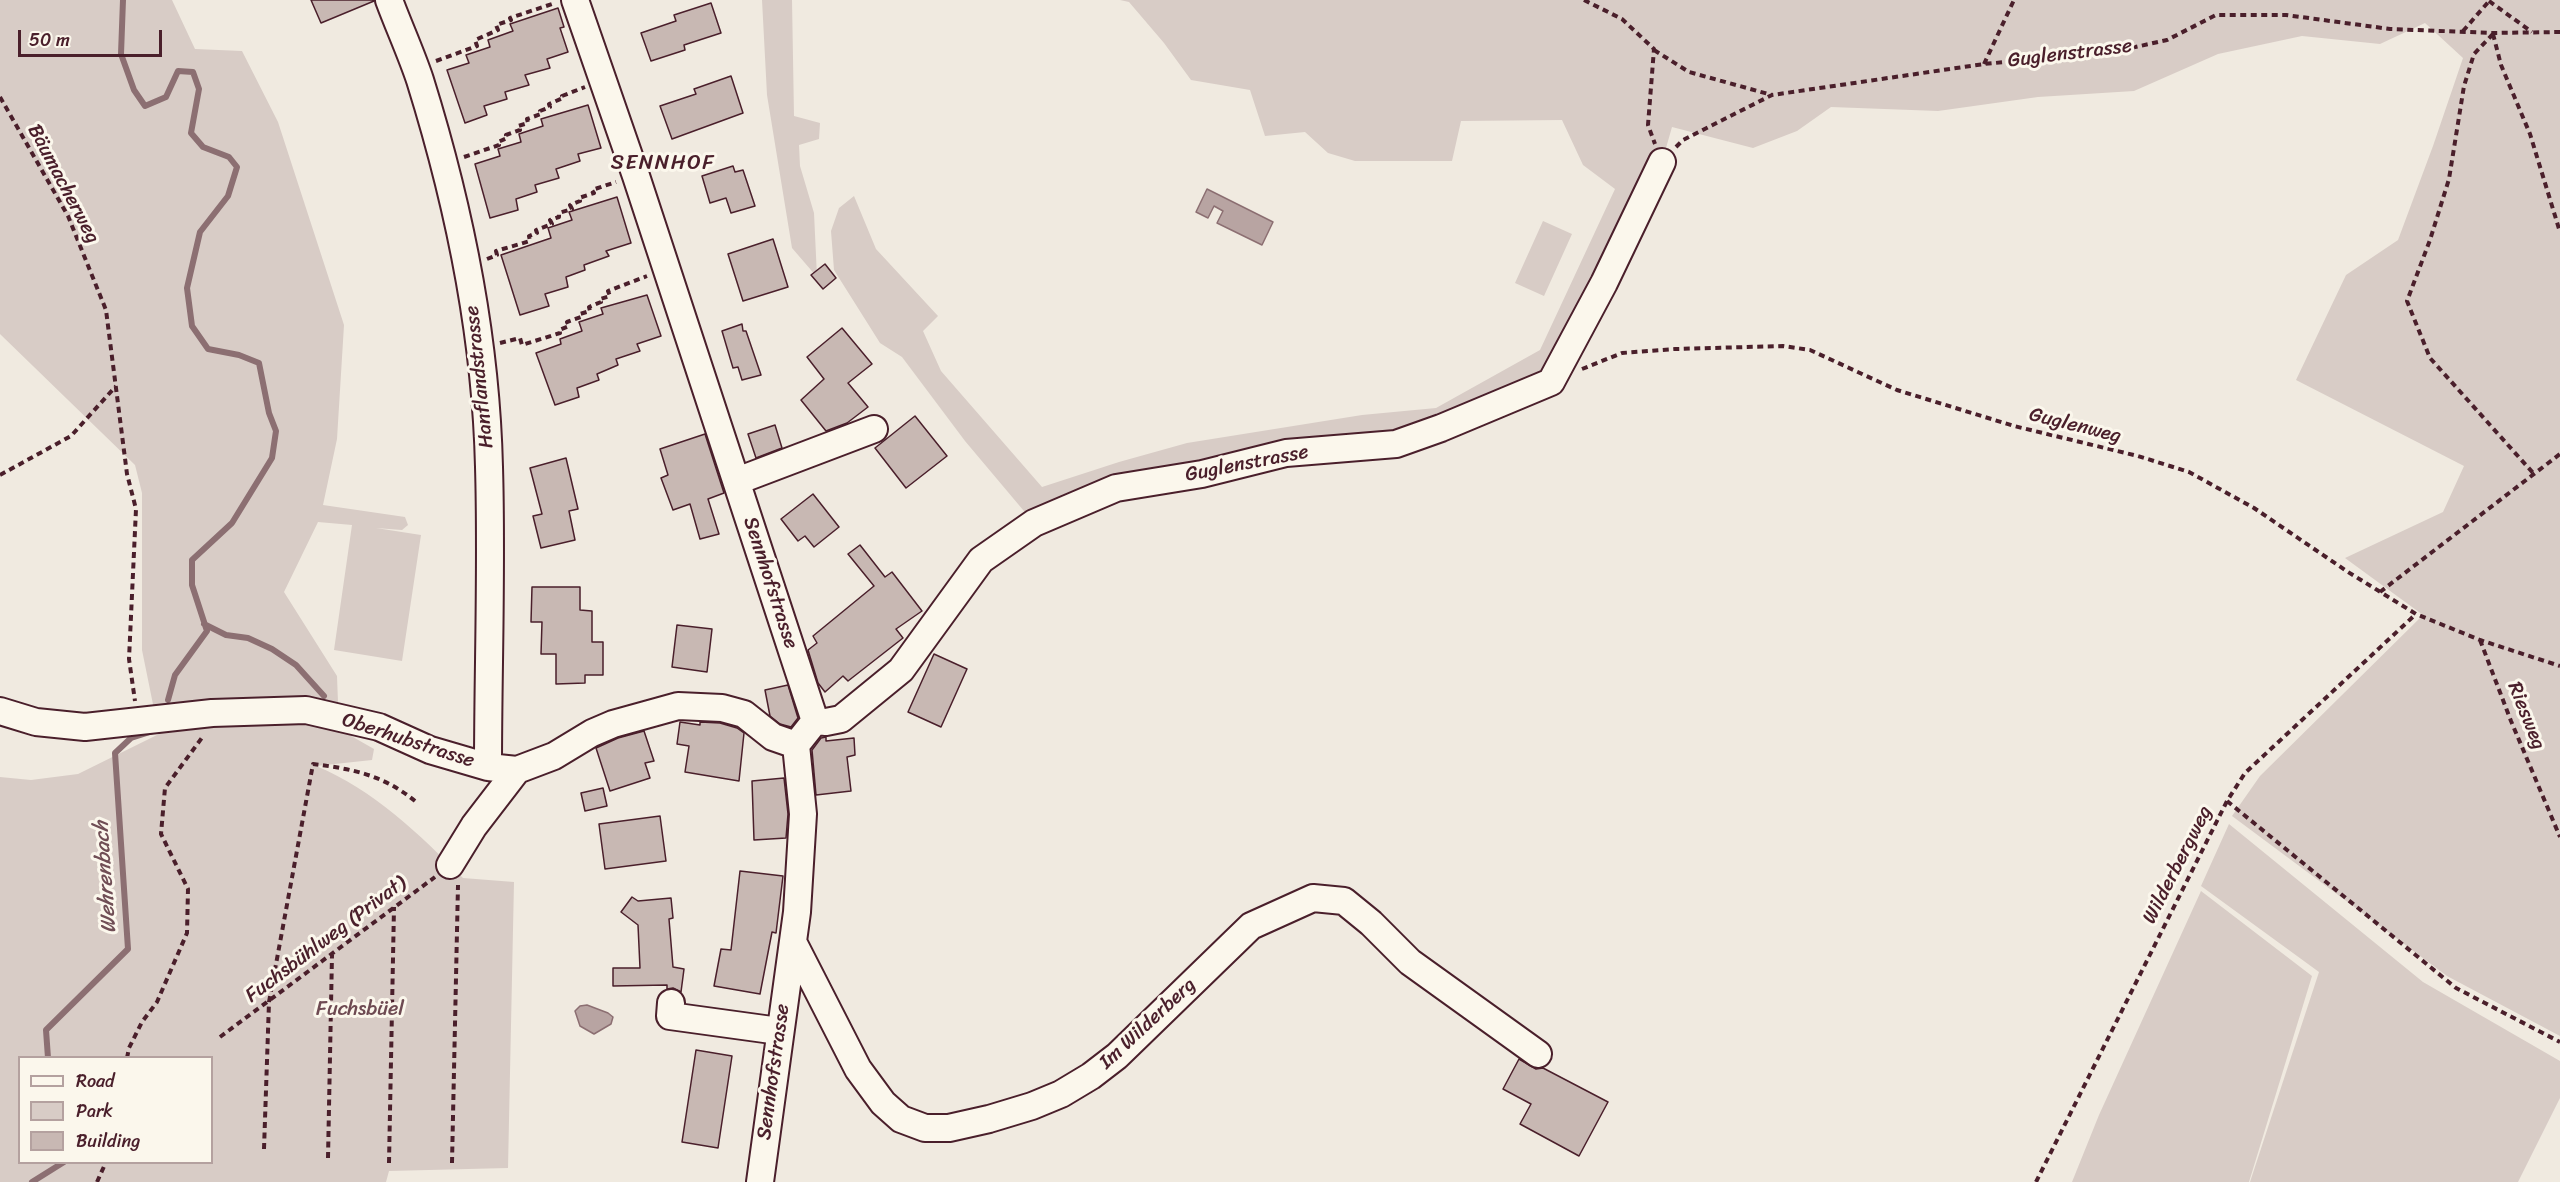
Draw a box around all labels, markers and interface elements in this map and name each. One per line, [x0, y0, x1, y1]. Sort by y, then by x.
scale bar [21, 18, 165, 56]
text: 50 m [29, 24, 70, 56]
street label: Guglenstrasse [2007, 34, 2133, 74]
street label: Bäumacherweg [22, 120, 104, 248]
district label: SENNHOF [611, 151, 715, 177]
street label: Hanflandstrasse [461, 304, 499, 450]
street label: Guglenweg [2027, 403, 2123, 449]
street label: Guglenstrasse [1183, 440, 1311, 488]
street label: Sennhofstrasse [737, 514, 803, 652]
street label: Riesweg [2502, 679, 2550, 753]
street label: Oberhubstrasse [339, 708, 477, 774]
street label: Wilderbergweg [2138, 802, 2218, 928]
water label: Wehrenbach [90, 820, 122, 934]
street label: Fuchsbühlweg (Privat) [241, 872, 411, 1008]
street label: Im Wilderberg [1095, 973, 1201, 1075]
park label: Fuchsbüel [316, 998, 404, 1022]
street label: Sennhofstrasse [753, 1002, 795, 1142]
legend [18, 1056, 213, 1164]
text: Road [76, 1065, 115, 1097]
text: Park [76, 1095, 113, 1127]
text: Building [76, 1125, 140, 1157]

